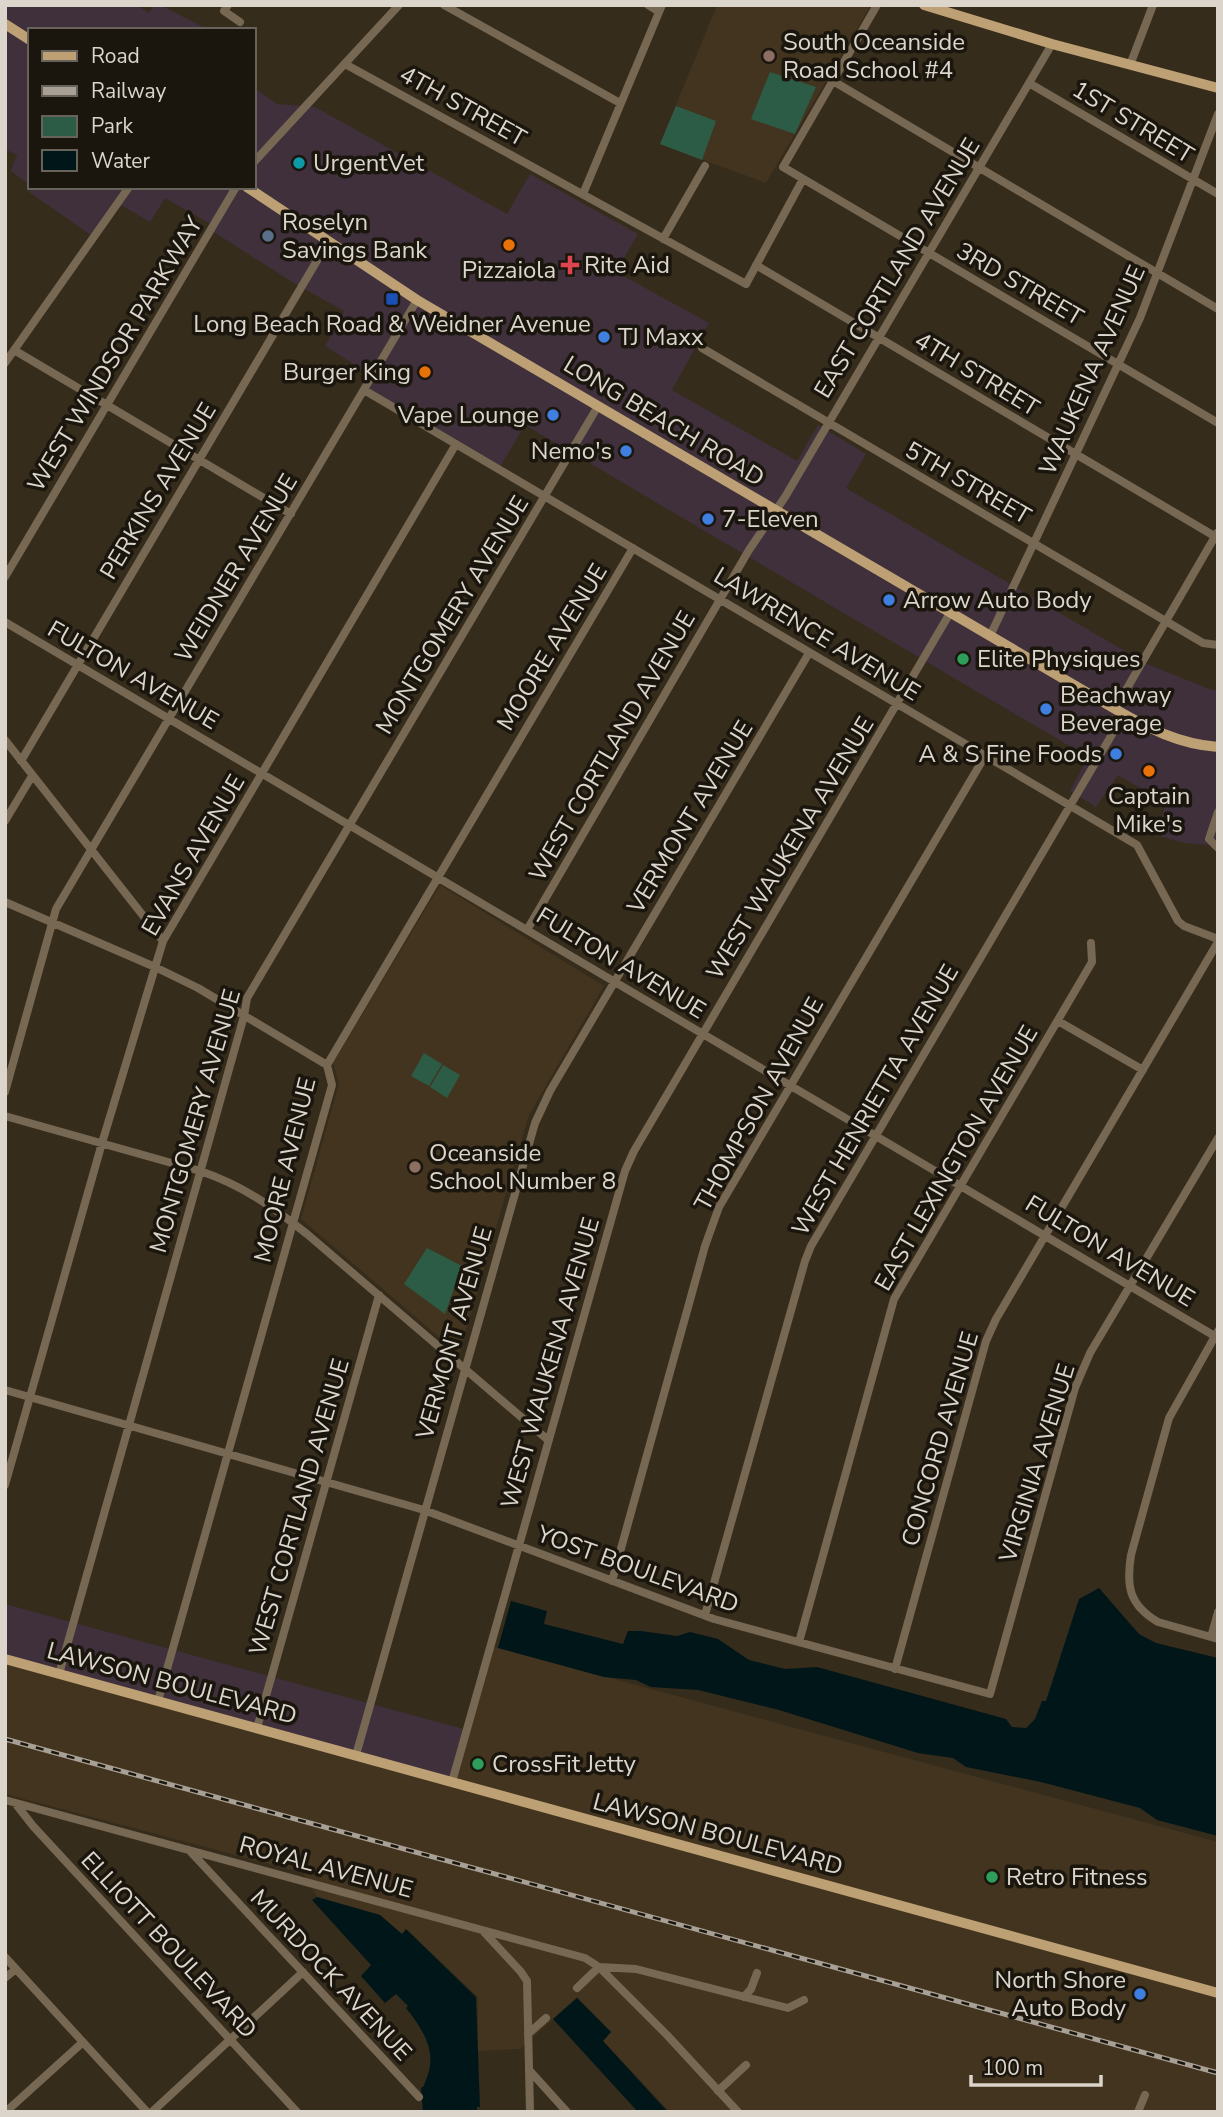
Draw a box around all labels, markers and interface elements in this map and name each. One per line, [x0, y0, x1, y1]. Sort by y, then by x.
place label: South Oceanside Road School #4 [783, 26, 965, 86]
legend [28, 28, 256, 189]
text: Road [91, 42, 140, 70]
marker: South Oceanside Road School #4 [761, 48, 777, 64]
street label: 4TH STREET [394, 58, 533, 154]
street label: 1ST STREET [1066, 73, 1200, 171]
text: Railway [91, 77, 166, 105]
text: Park [91, 112, 133, 140]
street label: EAST CORTLAND AVENUE [807, 132, 987, 404]
text: Water [91, 147, 150, 175]
place label: UrgentVet [313, 147, 425, 179]
marker: UrgentVet [291, 155, 307, 171]
place label: Roselyn Savings Bank [282, 206, 428, 266]
street label: WEST WINDSOR PARKWAY [20, 210, 210, 498]
marker: Roselyn Savings Bank [260, 228, 276, 244]
street label: 3RD STREET [951, 235, 1090, 333]
marker: Pizzaiola [501, 237, 517, 253]
place label: Rite Aid [584, 249, 670, 281]
place label: Pizzaiola [462, 254, 556, 286]
marker: Rite Aid [562, 257, 578, 273]
street label: WAUKENA AVENUE [1031, 260, 1153, 480]
marker: Long Beach Road & Weidner Avenue [384, 291, 400, 307]
place label: Long Beach Road & Weidner Avenue [193, 308, 591, 340]
place label: TJ Maxx [618, 321, 704, 353]
street label: 4TH STREET [909, 324, 1046, 424]
marker: TJ Maxx [596, 329, 612, 345]
street label: LONG BEACH ROAD [558, 348, 770, 494]
place label: Burger King [283, 356, 411, 388]
marker: Burger King [417, 364, 433, 380]
street label: PERKINS AVENUE [93, 397, 223, 585]
place label: Vape Lounge [397, 399, 539, 431]
marker: Vape Lounge [545, 407, 561, 423]
street label: 5TH STREET [899, 434, 1037, 532]
place label: Nemo's [531, 435, 612, 467]
marker: Nemo's [618, 443, 634, 459]
street label: WEIDNER AVENUE [167, 468, 305, 668]
street label: MONTGOMERY AVENUE [368, 490, 536, 740]
place label: 7-Eleven [722, 503, 819, 535]
marker: 7-Eleven [700, 511, 716, 527]
street label: MOORE AVENUE [489, 558, 615, 736]
street label: LAWRENCE AVENUE [708, 560, 926, 708]
place label: Arrow Auto Body [903, 584, 1092, 616]
marker: Arrow Auto Body [881, 592, 897, 608]
street label: WEST CORTLAND AVENUE [521, 605, 703, 887]
street label: FULTON AVENUE [42, 613, 224, 737]
place label: Elite Physiques [977, 643, 1141, 675]
marker: Elite Physiques [955, 651, 971, 667]
place label: Beachway Beverage [1060, 679, 1172, 739]
marker: Beachway Beverage [1038, 701, 1054, 717]
street label: WEST WAUKENA AVENUE [699, 711, 881, 985]
street label: VERMONT AVENUE [619, 715, 760, 920]
place label: A & S Fine Foods [918, 738, 1102, 770]
marker: A & S Fine Foods [1108, 746, 1124, 762]
marker: Captain Mike's [1141, 763, 1157, 779]
street label: EVANS AVENUE [134, 769, 252, 941]
place label: Captain Mike's [1108, 780, 1190, 840]
street label: FULTON AVENUE [530, 900, 712, 1026]
street label: WEST HENRIETTA AVENUE [784, 959, 966, 1241]
street label: MONTGOMERY AVENUE [142, 986, 248, 1256]
street label: THOMPSON AVENUE [687, 991, 831, 1217]
street label: EAST LEXINGTON AVENUE [867, 1020, 1045, 1296]
street label: MOORE AVENUE [247, 1074, 323, 1266]
place label: Oceanside School Number 8 [429, 1137, 616, 1197]
marker: Oceanside School Number 8 [407, 1159, 423, 1175]
street label: FULTON AVENUE [1019, 1188, 1201, 1314]
street label: WEST WAUKENA AVENUE [493, 1214, 607, 1512]
street label: VERMONT AVENUE [408, 1223, 500, 1444]
street label: CONCORD AVENUE [894, 1328, 986, 1550]
street label: WEST CORTLAND AVENUE [241, 1355, 357, 1659]
street label: VIRGINIA AVENUE [991, 1360, 1082, 1567]
street label: YOST BOULEVARD [532, 1517, 743, 1620]
street label: LAWSON BOULEVARD [43, 1634, 301, 1732]
place label: CrossFit Jetty [492, 1748, 636, 1780]
marker: CrossFit Jetty [470, 1756, 486, 1772]
street label: LAWSON BOULEVARD [589, 1785, 847, 1883]
street label: ROYAL AVENUE [236, 1828, 416, 1906]
street label: ELLIOTT BOULEVARD [74, 1845, 264, 2045]
place label: Retro Fitness [1006, 1861, 1148, 1893]
marker: Retro Fitness [984, 1869, 1000, 1885]
street label: MURDOCK AVENUE [243, 1882, 419, 2068]
place label: North Shore Auto Body [995, 1964, 1127, 2024]
marker: North Shore Auto Body [1132, 1986, 1148, 2002]
scale bar [971, 2044, 1100, 2088]
text: 100 m [982, 2054, 1043, 2082]

